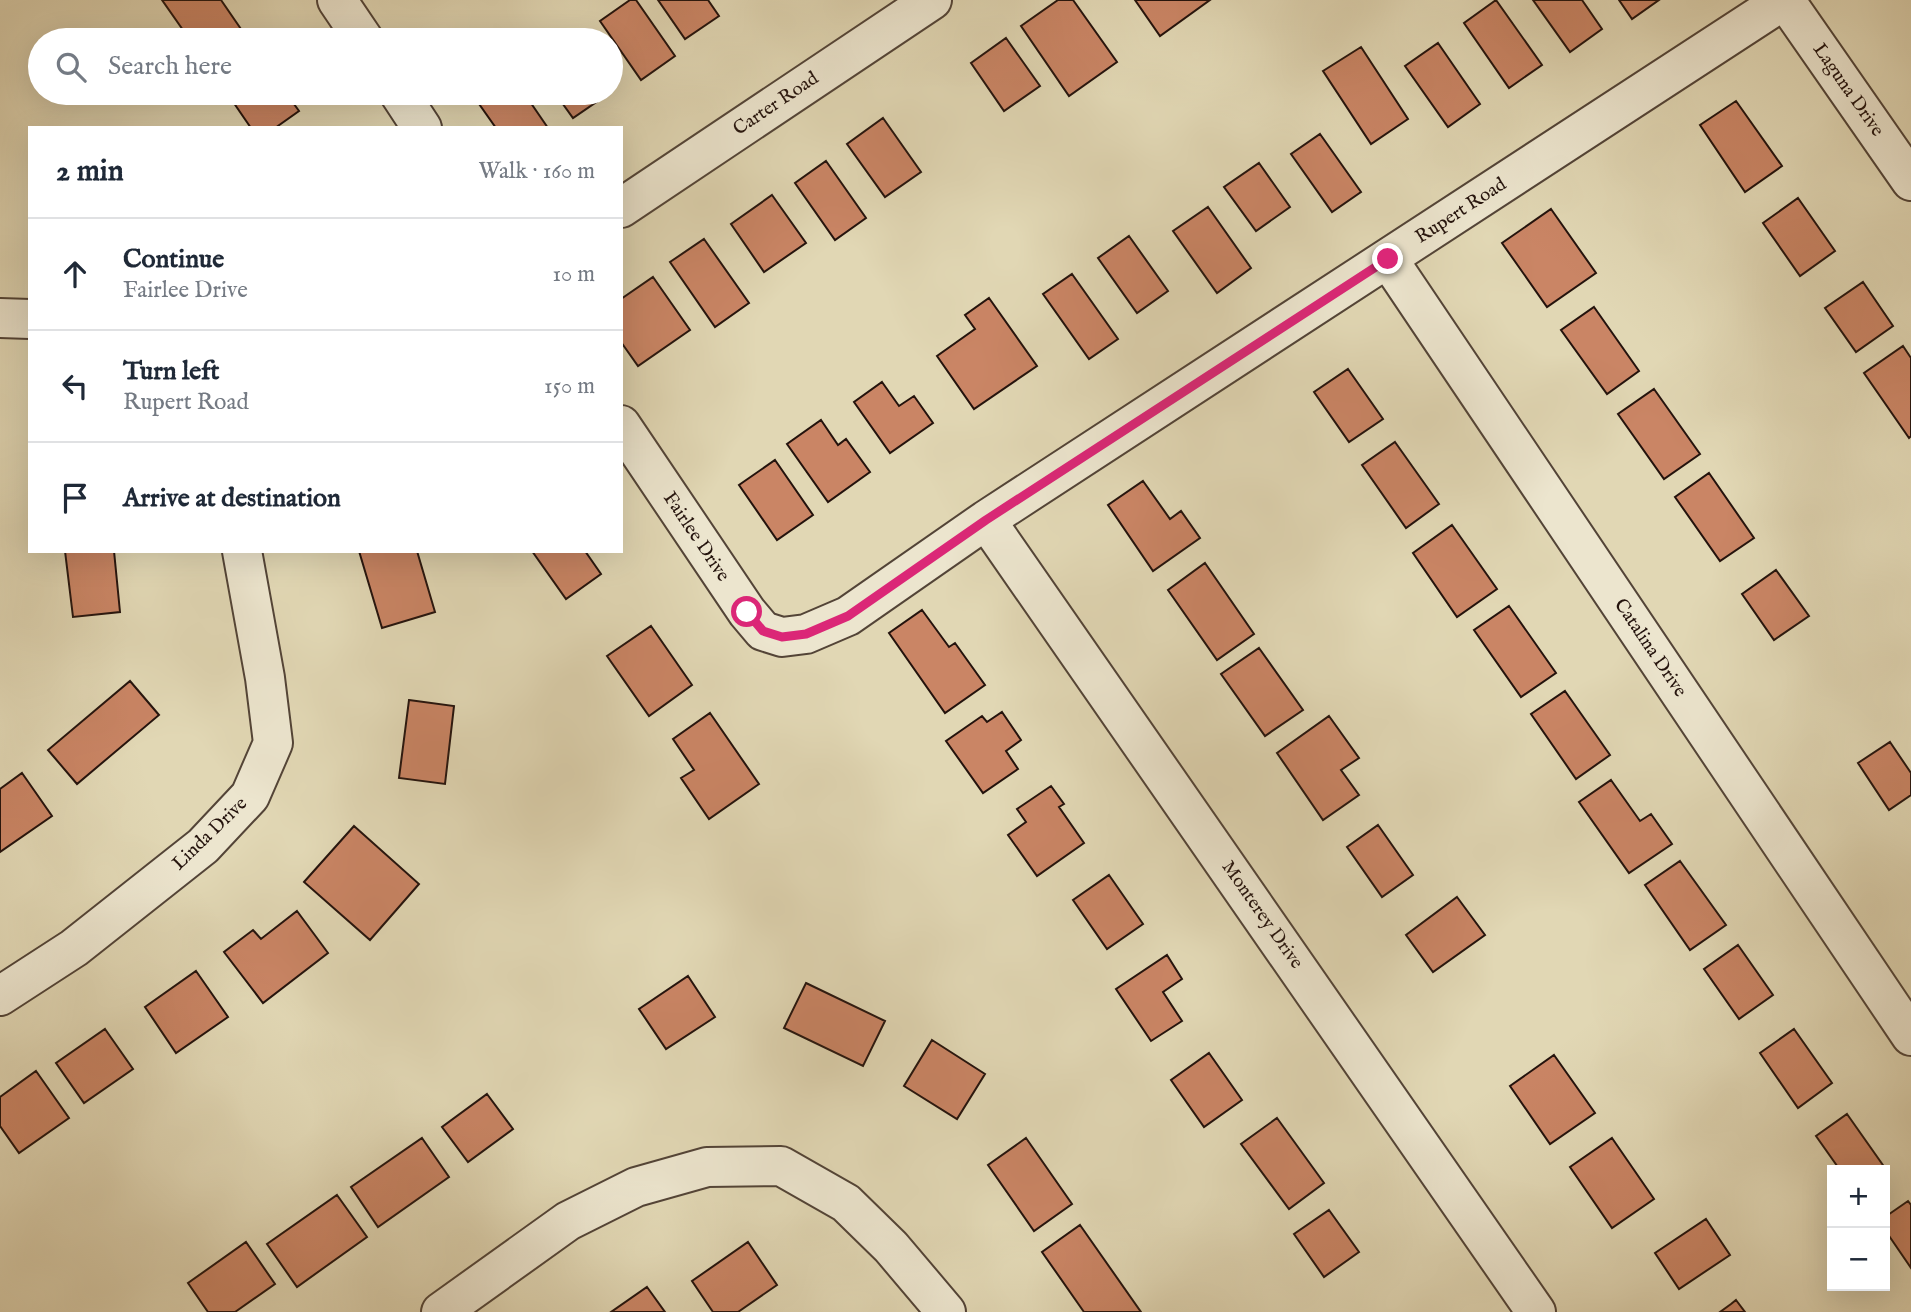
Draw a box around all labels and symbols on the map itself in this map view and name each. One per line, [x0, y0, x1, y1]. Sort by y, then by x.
street label: Laguna Drive [1807, 39, 1889, 142]
street label: Carter Road [729, 66, 824, 141]
street label: Rupert Road [1411, 172, 1512, 249]
route end [1372, 243, 1403, 274]
street label: Fairlee Drive [657, 488, 735, 587]
street label: Catalina Drive [1608, 594, 1692, 702]
route start [731, 596, 762, 627]
street label: Linda Drive [167, 792, 253, 876]
street label: Monterey Drive [1216, 856, 1308, 974]

